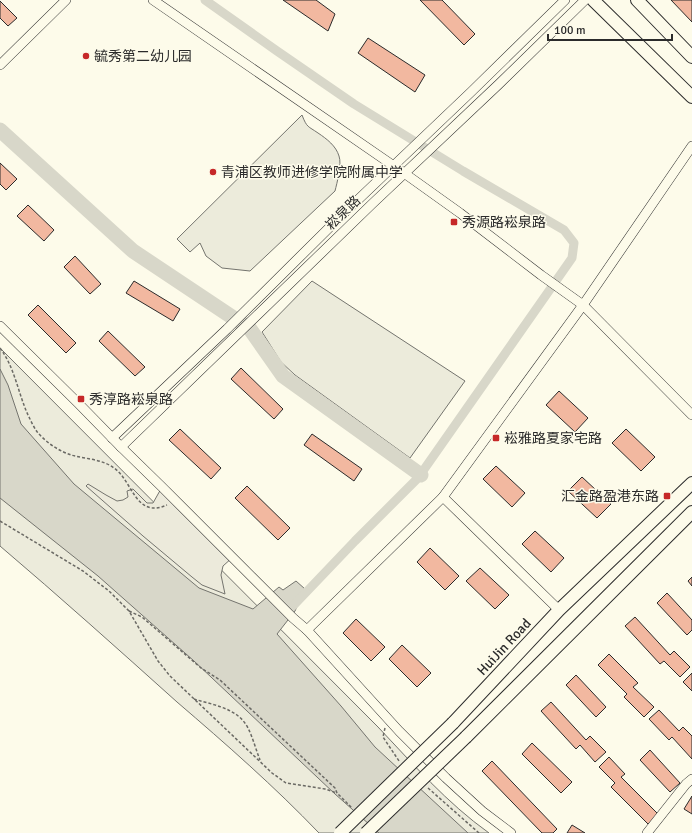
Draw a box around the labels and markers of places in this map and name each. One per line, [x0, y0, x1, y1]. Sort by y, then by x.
place label: 毓秀第二幼儿园 [94, 48, 192, 65]
marker: 毓秀第二幼儿园 [81, 51, 91, 61]
place label: 青浦区教师进修学院附属中学 [221, 164, 403, 181]
marker: 青浦区教师进修学院附属中学 [208, 167, 218, 177]
place label: 秀源路崧泉路 [462, 214, 546, 231]
marker: 秀源路崧泉路 [449, 217, 459, 227]
place label: 秀淳路崧泉路 [89, 391, 173, 408]
marker: 秀淳路崧泉路 [76, 394, 86, 404]
place label: 崧雅路夏家宅路 [504, 430, 602, 447]
marker: 崧雅路夏家宅路 [491, 433, 501, 443]
place label: 汇金路盈港东路 [561, 488, 659, 505]
marker: 汇金路盈港东路 [662, 491, 672, 501]

